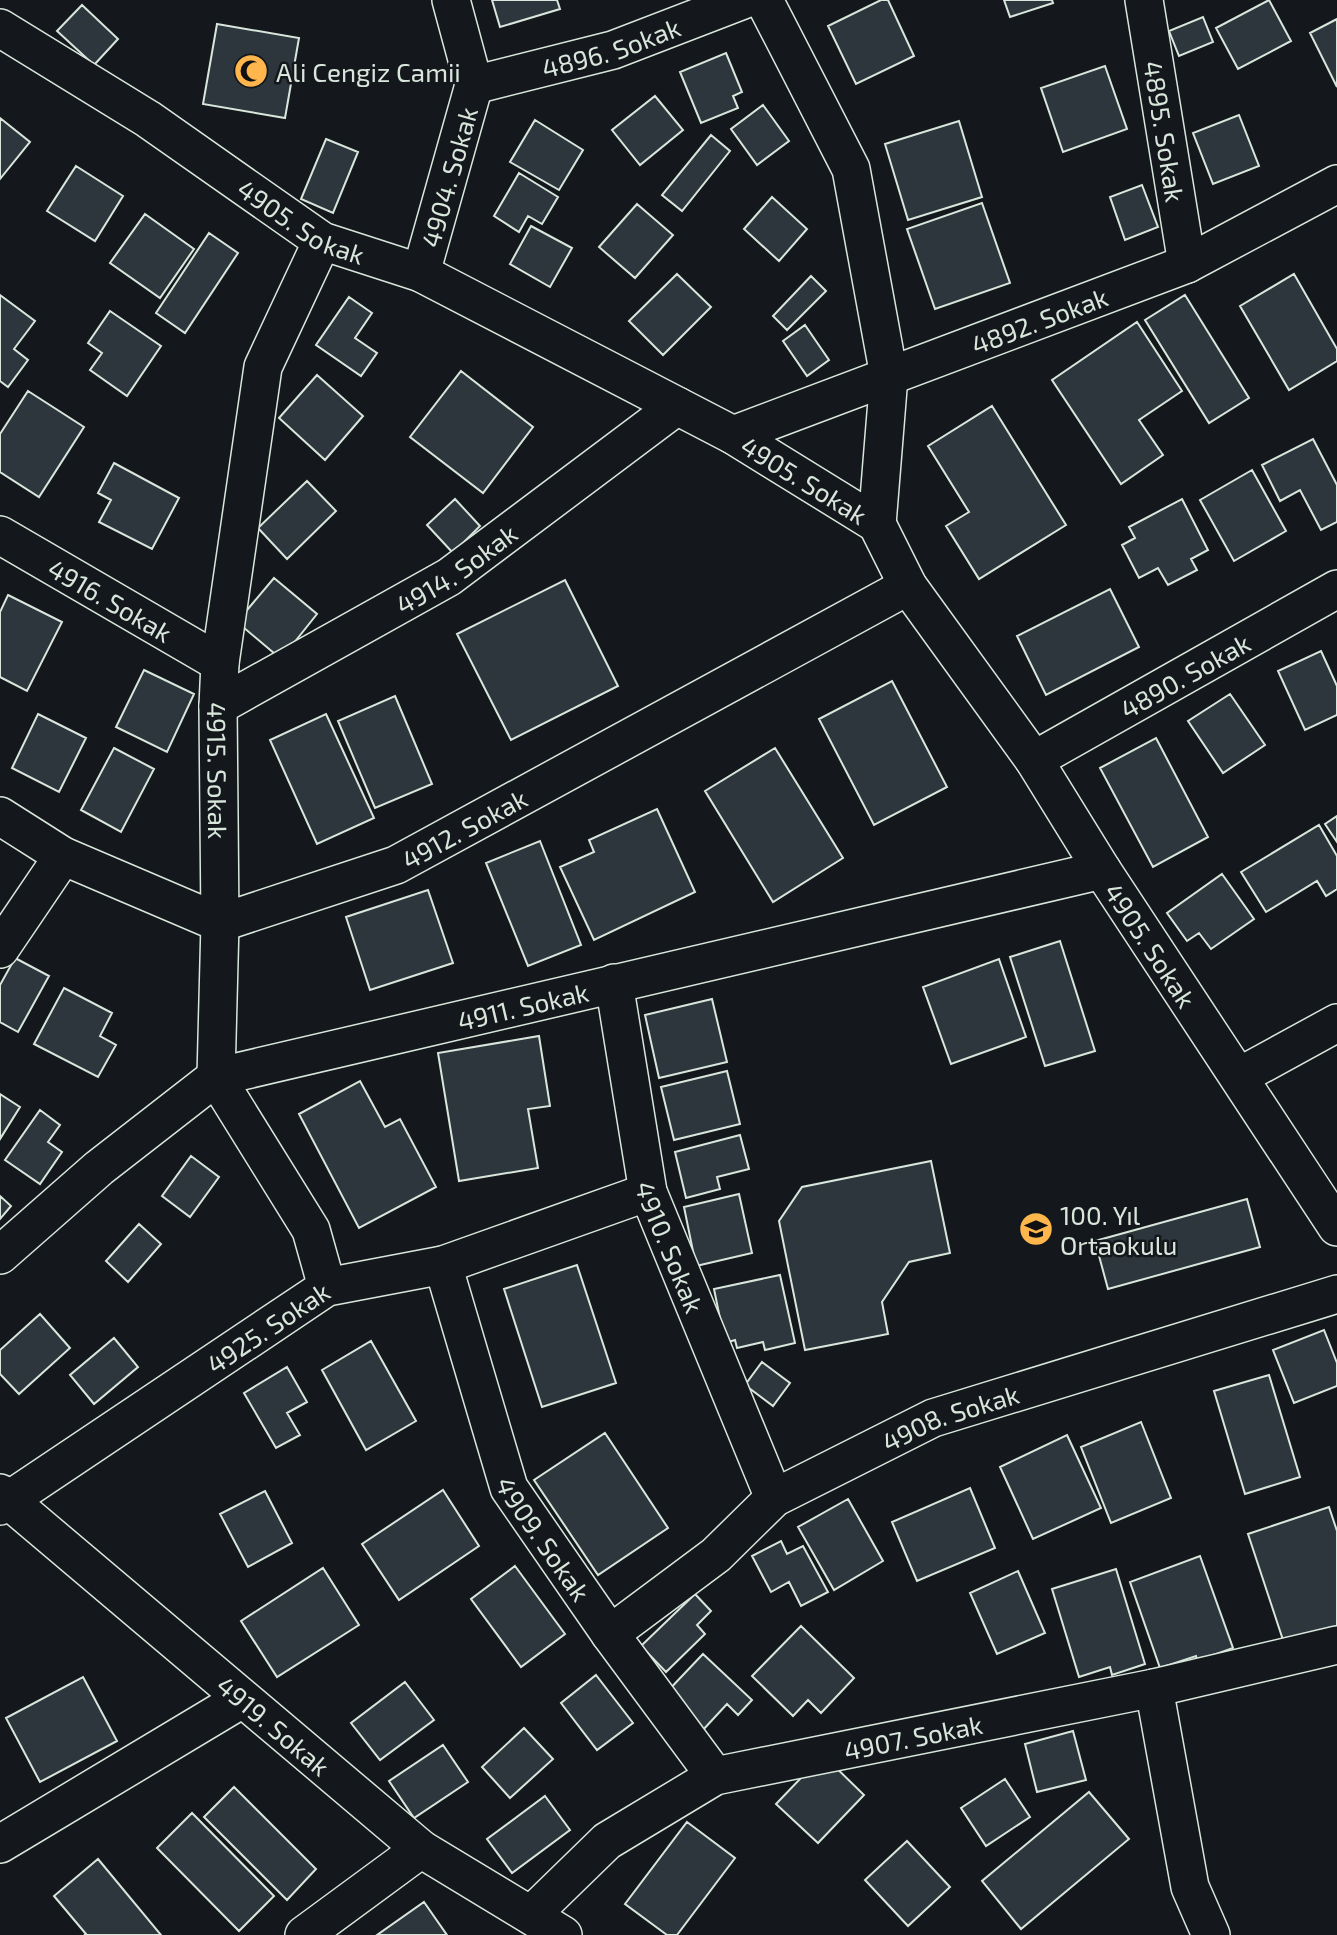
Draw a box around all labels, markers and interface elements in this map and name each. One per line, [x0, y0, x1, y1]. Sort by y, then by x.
street label: 4896. Sokak [538, 10, 684, 83]
mosque icon: Ali Cengiz Camii [232, 52, 270, 90]
place label: Ali Cengiz Camii [276, 56, 461, 87]
street label: 4895. Sokak [1139, 58, 1192, 204]
street label: 4904. Sokak [414, 103, 483, 250]
street label: 4905. Sokak [232, 172, 369, 269]
street label: 4892. Sokak [967, 280, 1111, 359]
street label: 4905. Sokak [736, 429, 873, 530]
street label: 4914. Sokak [390, 517, 522, 619]
street label: 4916. Sokak [43, 551, 178, 647]
street label: 4890. Sokak [1114, 626, 1255, 724]
street label: 4915. Sokak [202, 702, 235, 839]
street label: 4912. Sokak [396, 781, 532, 875]
street label: 4905. Sokak [1099, 877, 1203, 1013]
street label: 4911. Sokak [454, 975, 591, 1036]
street label: 4910. Sokak [631, 1179, 711, 1317]
place label: 100. Yıl Ortaokulu [1060, 1199, 1177, 1260]
school or university icon: 100. Yıl Ortaokulu [1017, 1210, 1055, 1248]
street label: 4925. Sokak [200, 1275, 335, 1379]
street label: 4908. Sokak [876, 1377, 1022, 1457]
street label: 4909. Sokak [491, 1474, 597, 1606]
street label: 4919. Sokak [211, 1668, 337, 1781]
street label: 4907. Sokak [841, 1707, 985, 1765]

